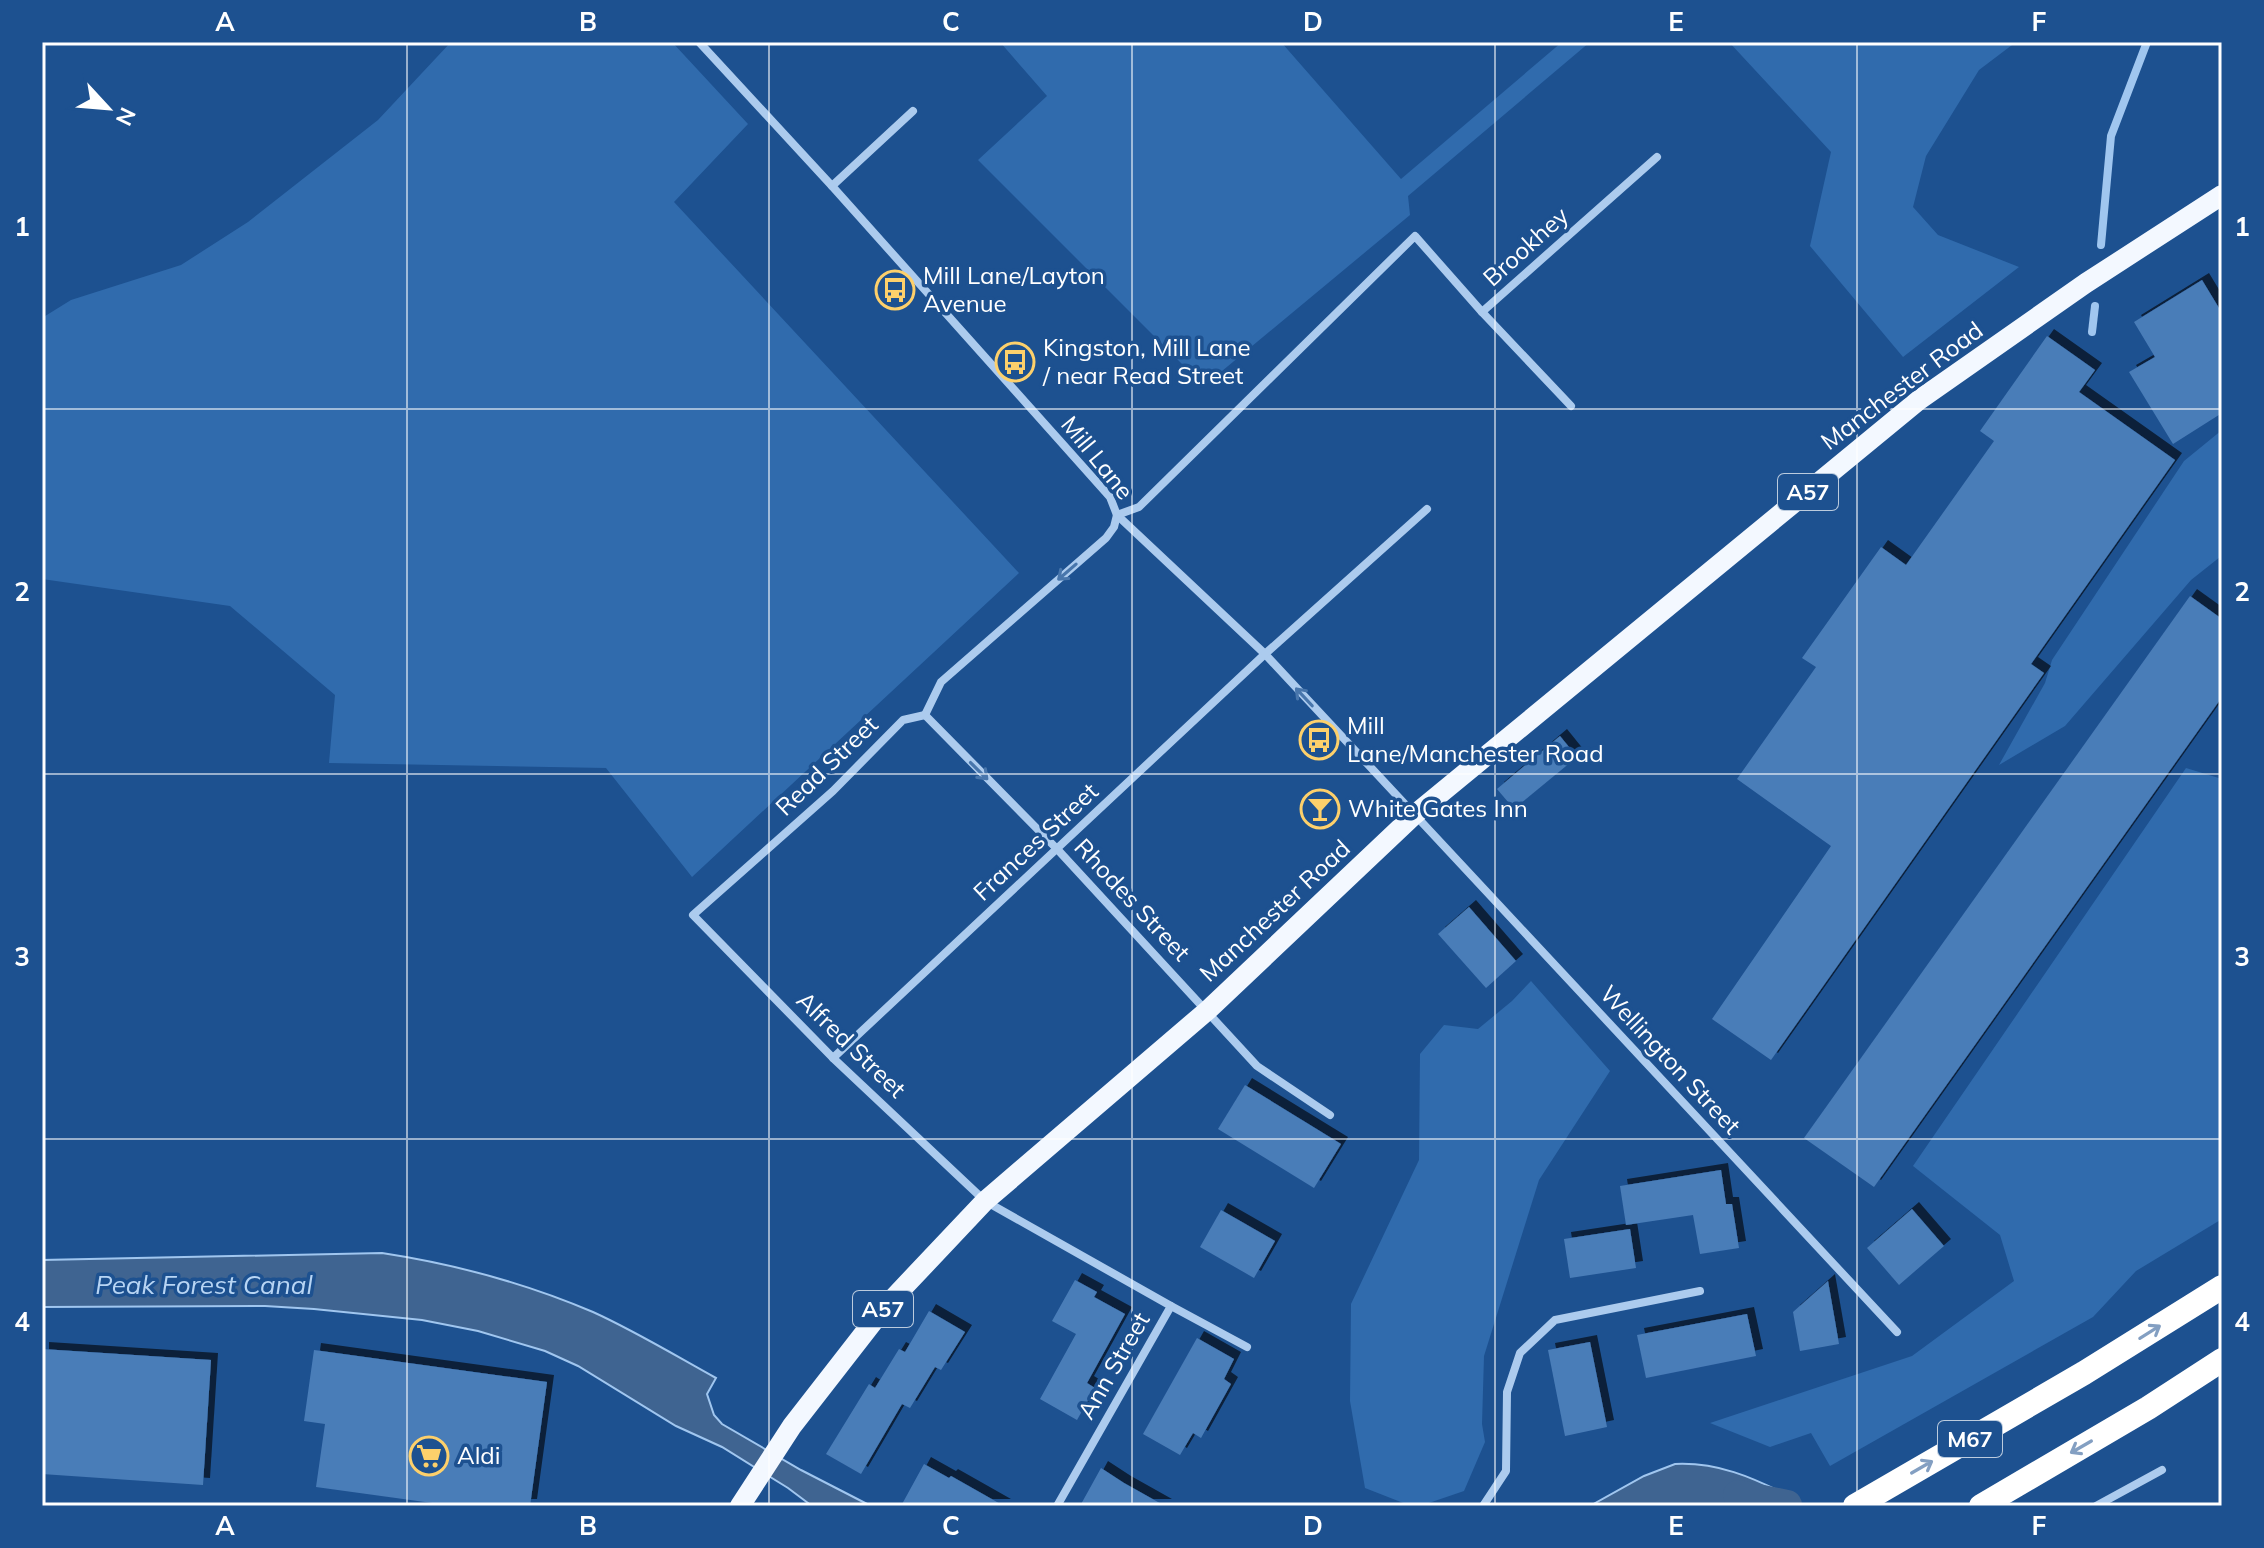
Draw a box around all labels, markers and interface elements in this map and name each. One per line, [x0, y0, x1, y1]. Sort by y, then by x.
text: A [215, 5, 235, 38]
text: B [579, 5, 597, 38]
text: C [942, 5, 960, 38]
text: D [1303, 5, 1323, 38]
text: E [1668, 5, 1684, 38]
text: F [2032, 5, 2047, 38]
north arrow [68, 68, 148, 148]
text: N [110, 103, 142, 130]
street label: Brookhey [1477, 200, 1574, 292]
text: 1 [14, 210, 30, 243]
text: 1 [2234, 210, 2250, 243]
place label: Mill Lane/Layton Avenue [923, 260, 1105, 318]
bus stop icon: Mill Lane/Layton Avenue [874, 269, 916, 311]
street label: Manchester Road [1815, 315, 1988, 456]
place label: Kingston, Mill Lane / near Read Street [1042, 332, 1251, 390]
bus stop icon: Kingston, Mill Lane / near Read Street [994, 341, 1036, 383]
street label: Mill Lane [1055, 410, 1140, 505]
road number: A57 [1778, 474, 1838, 510]
one-way arrow [1057, 562, 1077, 580]
text: 2 [14, 575, 30, 608]
text: 2 [2234, 575, 2250, 608]
one-way arrow [1295, 687, 1313, 707]
street label: Read Street [769, 709, 884, 822]
place label: Mill Lane/Manchester Road [1347, 710, 1604, 768]
bus stop icon: Mill Lane/Manchester Road [1298, 719, 1340, 761]
one-way arrow [969, 761, 988, 780]
street label: Frances Street [967, 776, 1104, 907]
bar icon: White Gates Inn [1299, 788, 1341, 830]
place label: White Gates Inn [1348, 793, 1528, 823]
street label: Rhodes Street [1068, 832, 1197, 967]
street label: Manchester Road [1193, 833, 1356, 988]
text: 3 [14, 940, 30, 973]
text: 3 [2234, 940, 2250, 973]
street label: Wellington Street [1594, 979, 1747, 1140]
street label: Alfred Street [791, 985, 913, 1104]
water label: Peak Forest Canal [95, 1268, 313, 1301]
road number: A57 [853, 1291, 913, 1327]
text: 4 [14, 1305, 30, 1338]
text: 4 [2234, 1305, 2250, 1338]
street label: Ann Street [1071, 1307, 1156, 1424]
one-way arrow [2138, 1323, 2161, 1339]
road number: M67 [1938, 1421, 2002, 1457]
supermarket icon: Aldi [408, 1435, 450, 1477]
place label: Aldi [457, 1440, 500, 1470]
one-way arrow [2070, 1440, 2093, 1456]
one-way arrow [1910, 1459, 1934, 1474]
text: A [215, 1509, 235, 1542]
text: B [579, 1509, 597, 1542]
text: C [942, 1509, 960, 1542]
text: D [1303, 1509, 1323, 1542]
text: E [1668, 1509, 1684, 1542]
text: F [2032, 1509, 2047, 1542]

